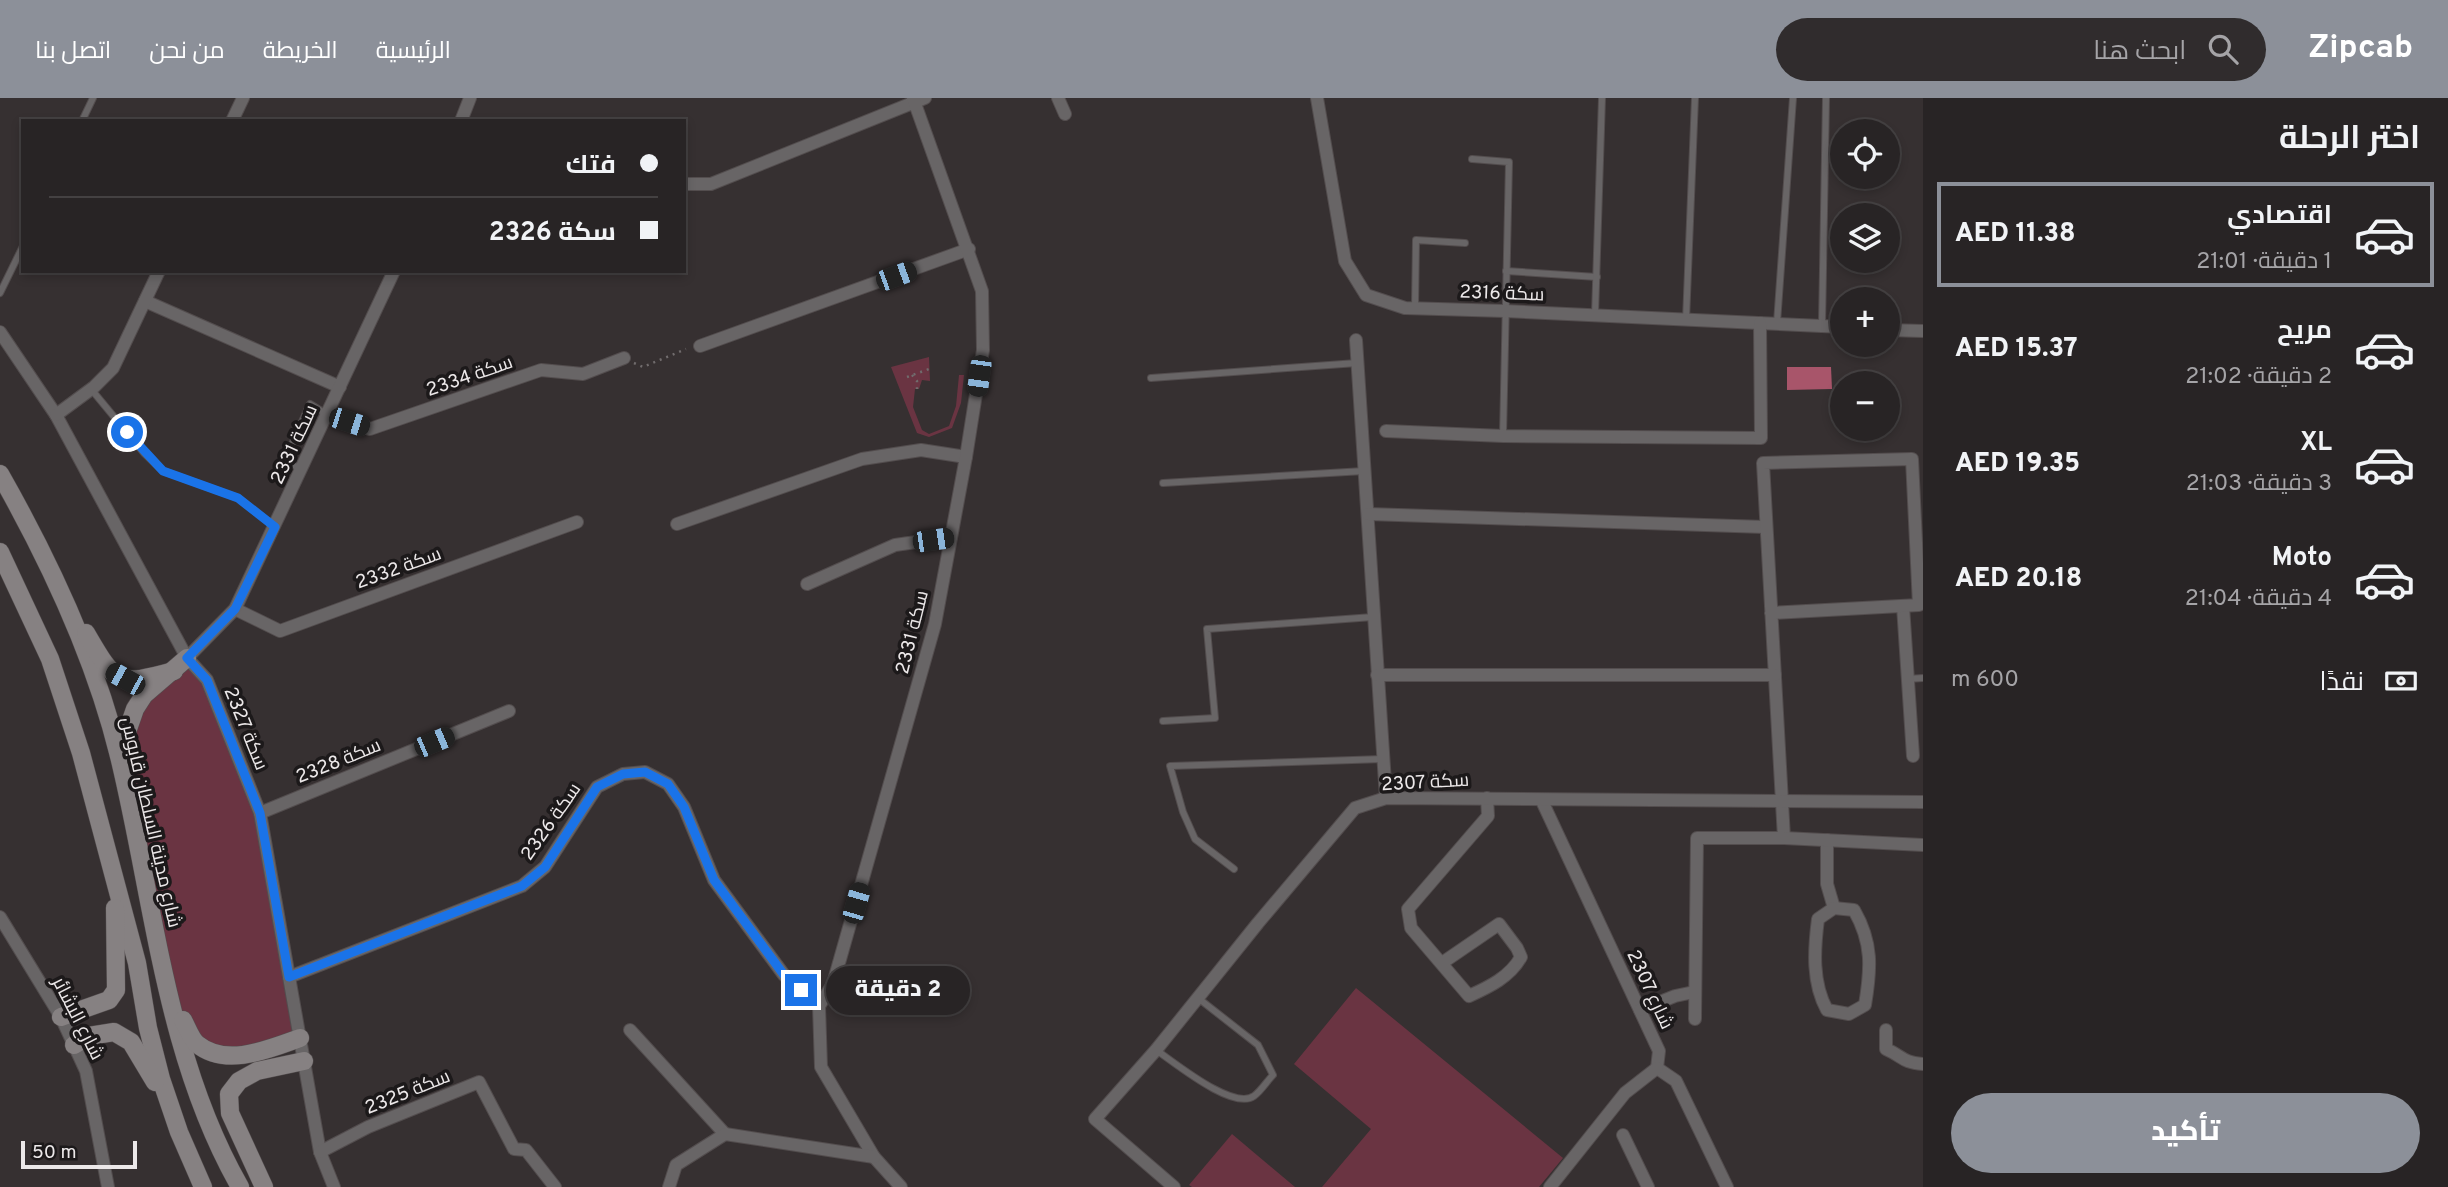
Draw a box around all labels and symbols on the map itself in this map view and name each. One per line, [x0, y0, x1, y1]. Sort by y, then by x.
car [873, 259, 920, 293]
street label: 2316 سكة [1459, 281, 1545, 307]
street label: سكة 2334 [423, 351, 516, 403]
car [966, 354, 993, 398]
street label: سكة 2331 [266, 401, 324, 489]
car [326, 406, 373, 438]
route start [111, 416, 143, 448]
car [911, 527, 956, 553]
street label: سكة 2332 [353, 542, 445, 595]
street label: سكة 2331 [891, 588, 935, 677]
car [102, 660, 149, 698]
street label: سكة 2327 [218, 684, 273, 774]
street label: شارع مدينة السلطان قابوس [114, 715, 186, 930]
car [411, 724, 458, 760]
street label: سكة 2328 [293, 734, 385, 790]
street label: سكة 2307 [1380, 769, 1470, 797]
street label: سكة 2326 [516, 779, 587, 866]
car [841, 880, 872, 926]
street label: 2307 شارع [1620, 946, 1678, 1033]
callout: 2 دقيقة [826, 966, 969, 1015]
street label: شارع البشائر [46, 973, 108, 1064]
route end [785, 974, 817, 1006]
street label: سكة 2325 [362, 1065, 454, 1121]
scale bar [21, 1138, 136, 1170]

